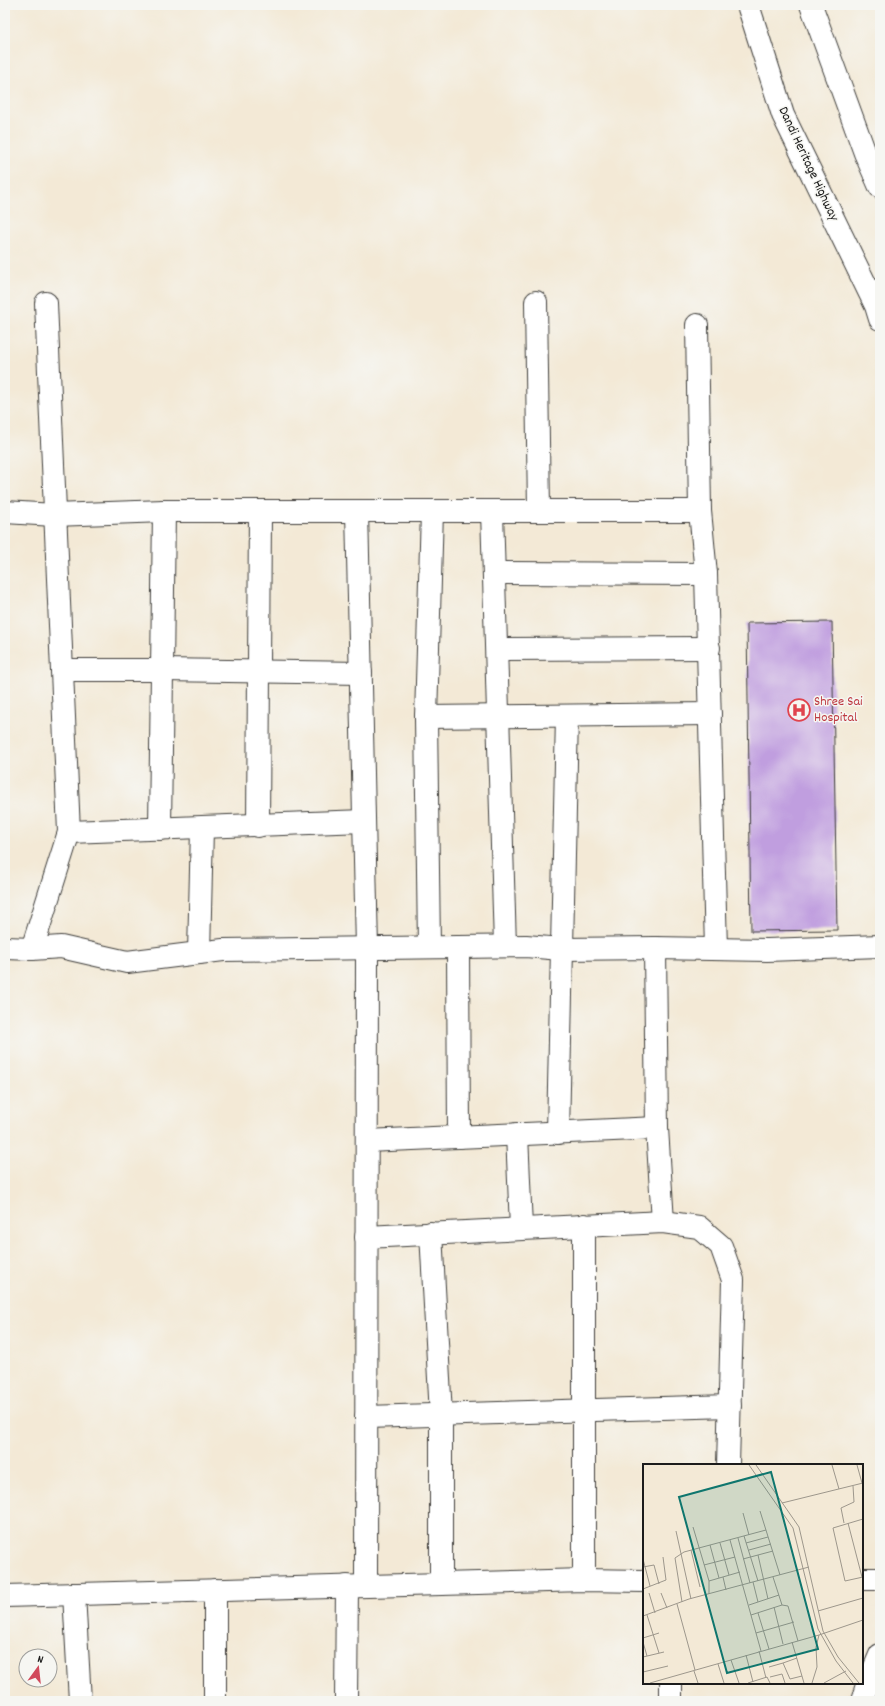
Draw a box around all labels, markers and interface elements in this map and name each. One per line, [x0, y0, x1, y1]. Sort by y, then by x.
street label: Dandi Heritage Highway [773, 103, 843, 225]
place label: Shree Sai Hospital [814, 692, 863, 728]
hospital icon: Shree Sai Hospital [786, 697, 812, 723]
inset map [643, 1464, 863, 1684]
north arrow [18, 1648, 58, 1688]
text: N [35, 1652, 45, 1669]

